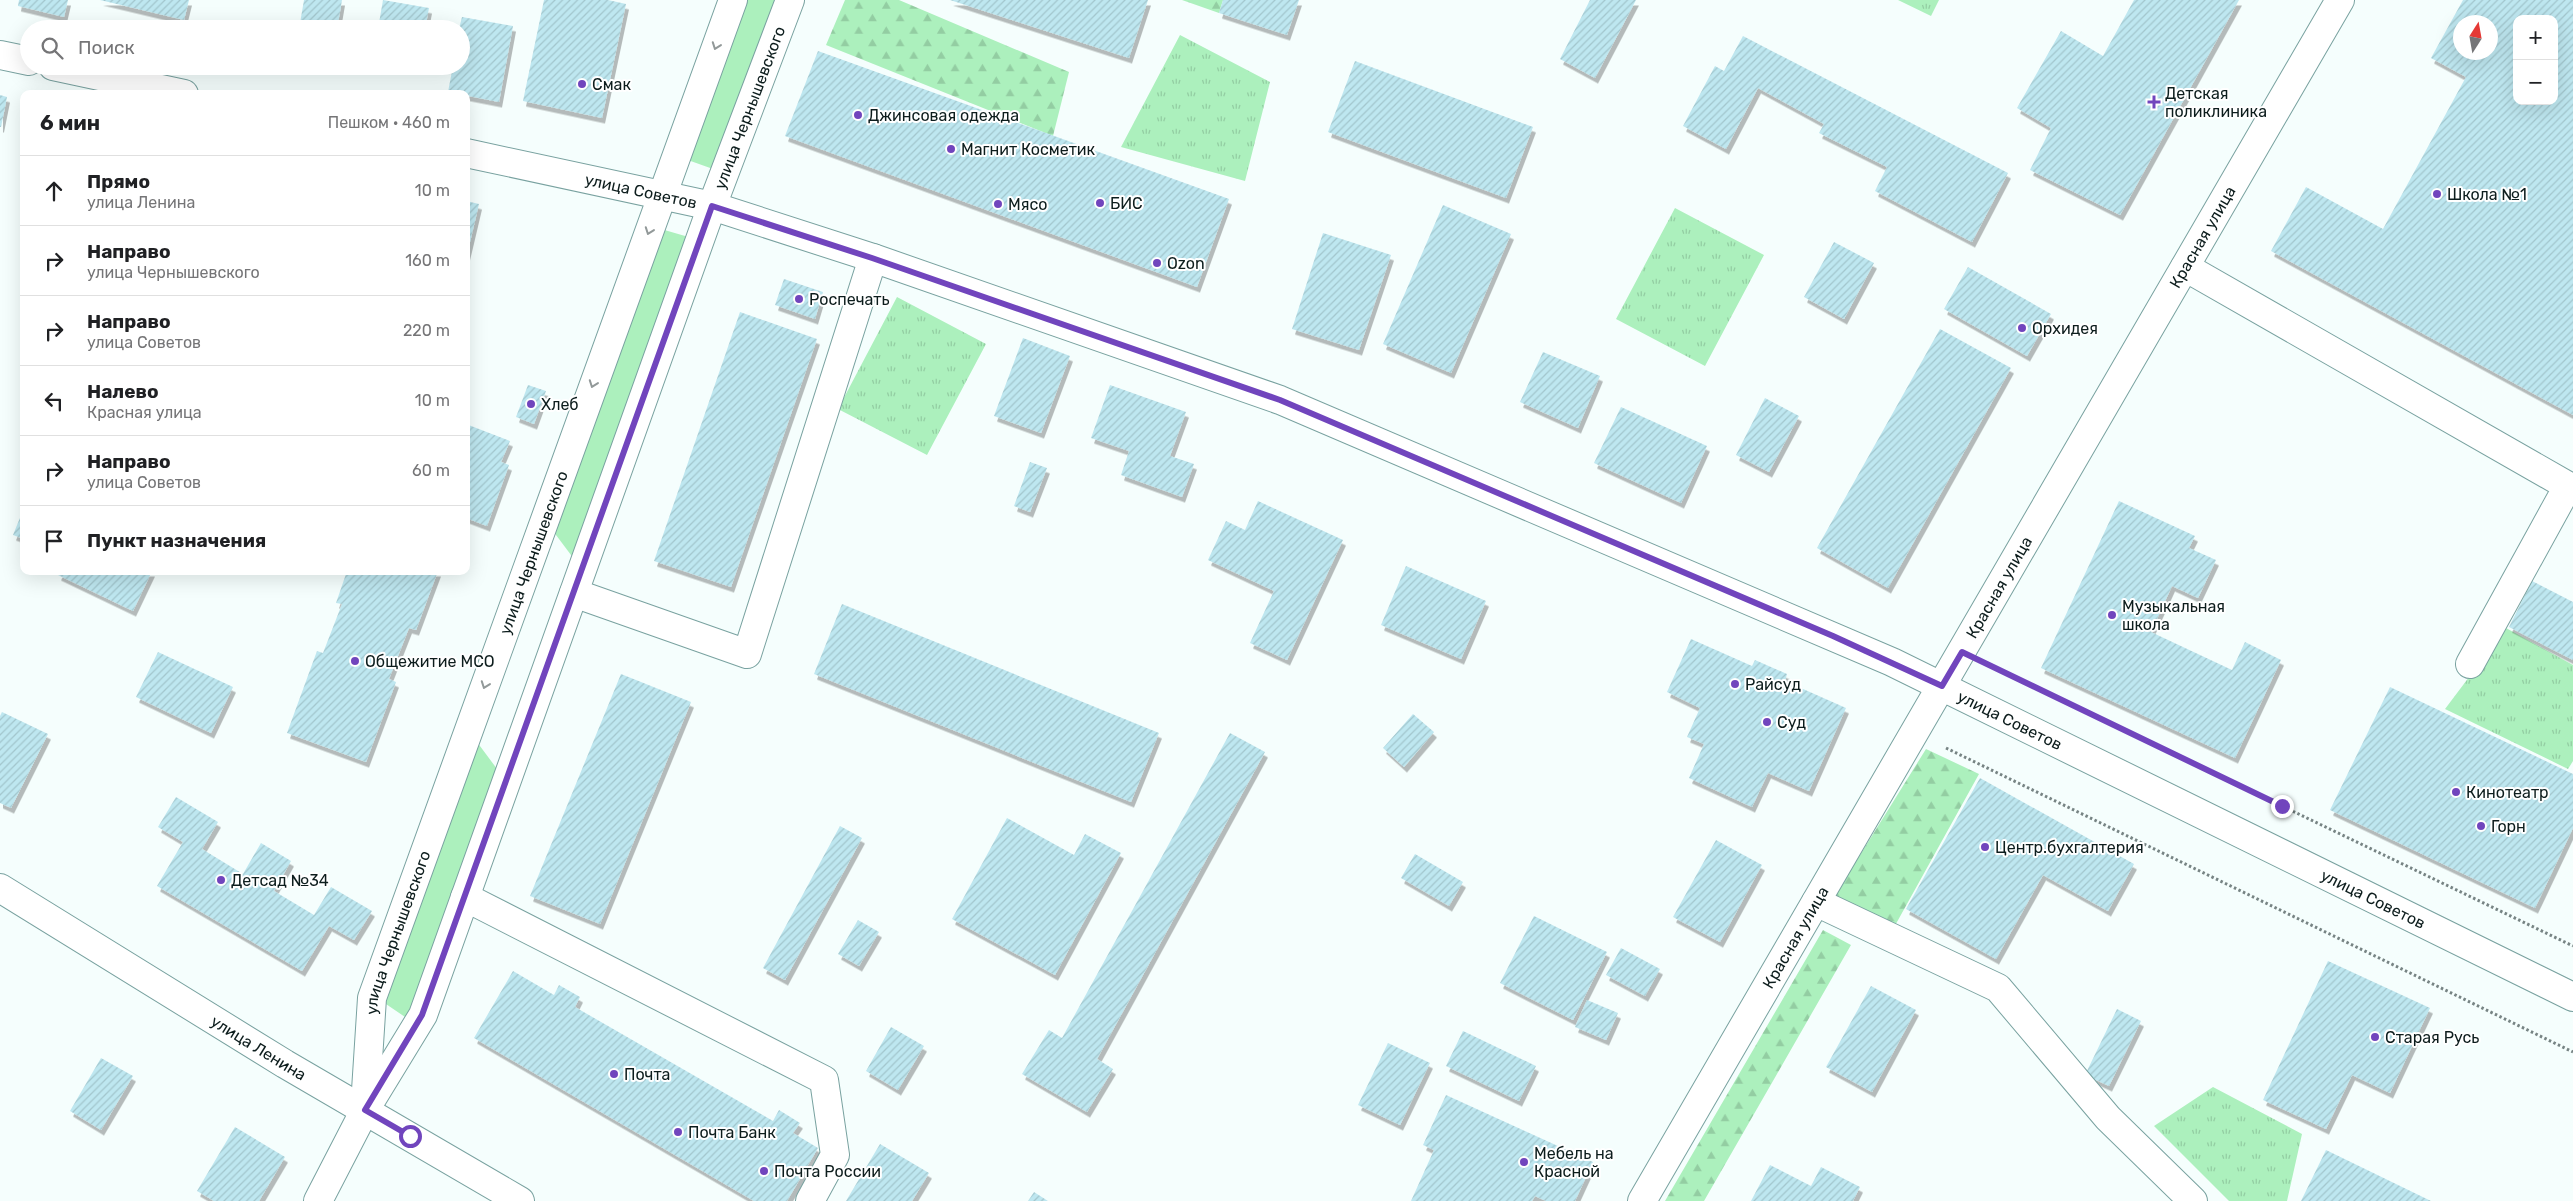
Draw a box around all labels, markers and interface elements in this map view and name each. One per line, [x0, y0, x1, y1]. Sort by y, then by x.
north arrow [2453, 15, 2498, 60]
map controls [2513, 15, 2558, 105]
button: + [2513, 15, 2558, 60]
search box [20, 20, 470, 75]
street label: улица Чернышевского [710, 24, 789, 192]
icon: search [38, 34, 66, 62]
text: Поиск [78, 36, 135, 59]
one-way arrow [712, 41, 722, 50]
button: − [2513, 60, 2558, 105]
place label: Смак [592, 75, 631, 94]
marker: Смак [576, 78, 588, 90]
place label: Детская поликлиника [2165, 84, 2267, 121]
marker: Детская поликлиника [2147, 95, 2161, 109]
place label: Джинсовая одежда [868, 106, 1019, 125]
marker: Джинсовая одежда [852, 109, 864, 121]
text: 6 мин [40, 110, 100, 135]
text: Пешком · 460 m [328, 113, 450, 132]
place label: Магнит Косметик [961, 140, 1096, 159]
marker: Магнит Косметик [945, 143, 957, 155]
text: Прямо [87, 170, 150, 193]
street label: улица Советов [583, 170, 699, 212]
icon: ahead [40, 177, 68, 205]
text: 10 m [415, 181, 450, 200]
street label: Красная улица [2166, 183, 2240, 292]
place label: Школа №1 [2447, 185, 2527, 204]
marker: Школа №1 [2431, 188, 2443, 200]
text: улица Ленина [87, 193, 195, 212]
place label: БИС [1110, 194, 1143, 213]
place label: Мясо [1008, 195, 1047, 214]
marker: БИС [1094, 197, 1106, 209]
marker: Мясо [992, 198, 1004, 210]
one-way arrow [644, 227, 654, 235]
text: Направо [87, 240, 171, 263]
icon: right [40, 247, 68, 275]
text: 160 m [405, 251, 450, 270]
place label: Ozon [1167, 254, 1205, 273]
marker: Ozon [1151, 257, 1163, 269]
text: улица Чернышевского [87, 263, 260, 282]
place label: Роспечать [809, 290, 890, 309]
marker: Роспечать [793, 293, 805, 305]
text: Направо [87, 310, 171, 333]
icon: right [40, 317, 68, 345]
place label: Орхидея [2032, 319, 2098, 338]
text: 220 m [403, 321, 450, 340]
marker: Орхидея [2016, 322, 2028, 334]
text: улица Советов [87, 333, 201, 352]
text: Налево [87, 380, 159, 403]
one-way arrow [589, 380, 599, 388]
icon: left [40, 387, 68, 415]
text: 10 m [415, 391, 450, 410]
place label: Хлеб [541, 395, 579, 414]
marker: Хлеб [525, 398, 537, 410]
text: Красная улица [87, 403, 202, 422]
text: Направо [87, 450, 171, 473]
icon: right [40, 457, 68, 485]
text: 60 m [412, 461, 450, 480]
street label: улица Чернышевского [495, 468, 572, 637]
text: улица Советов [87, 473, 201, 492]
icon: arrive [40, 527, 68, 555]
text: Пункт назначения [87, 529, 266, 552]
street label: Красная улица [1962, 533, 2036, 642]
place label: Музыкальная школа [2122, 597, 2225, 634]
marker: Музыкальная школа [2106, 609, 2118, 621]
place label: Общежитие МСО [365, 652, 495, 671]
marker: Общежитие МСО [349, 655, 361, 667]
place label: Райсуд [1745, 675, 1801, 694]
marker: Райсуд [1729, 678, 1741, 690]
one-way arrow [481, 681, 491, 689]
street label: улица Советов [1954, 687, 2065, 754]
place label: Суд [1777, 713, 1806, 732]
marker: Суд [1761, 716, 1773, 728]
place label: Кинотеатр [2466, 783, 2549, 802]
marker: Кинотеатр [2450, 786, 2462, 798]
route end [2271, 795, 2294, 818]
place label: Горн [2491, 817, 2526, 836]
marker: Горн [2475, 820, 2487, 832]
place label: Центр.бухгалтерия [1995, 838, 2144, 857]
marker: Центр.бухгалтерия [1979, 841, 1991, 853]
street label: улица Чернышевского [362, 848, 435, 1015]
street label: улица Советов [2318, 865, 2428, 933]
place label: Детсад №34 [231, 871, 329, 890]
marker: Детсад №34 [215, 874, 227, 886]
street label: Красная улица [1759, 883, 1833, 992]
street label: улица Ленина [207, 1012, 310, 1084]
place label: Старая Русь [2385, 1028, 2479, 1047]
marker: Старая Русь [2369, 1031, 2381, 1043]
place label: Почта [624, 1065, 670, 1084]
marker: Почта [608, 1068, 620, 1080]
place label: Почта Банк [688, 1123, 776, 1142]
route start [399, 1125, 422, 1148]
marker: Почта Банк [672, 1126, 684, 1138]
place label: Мебель на Красной [1534, 1144, 1614, 1181]
marker: Мебель на Красной [1518, 1156, 1530, 1168]
place label: Почта России [774, 1162, 881, 1181]
marker: Почта России [758, 1165, 770, 1177]

